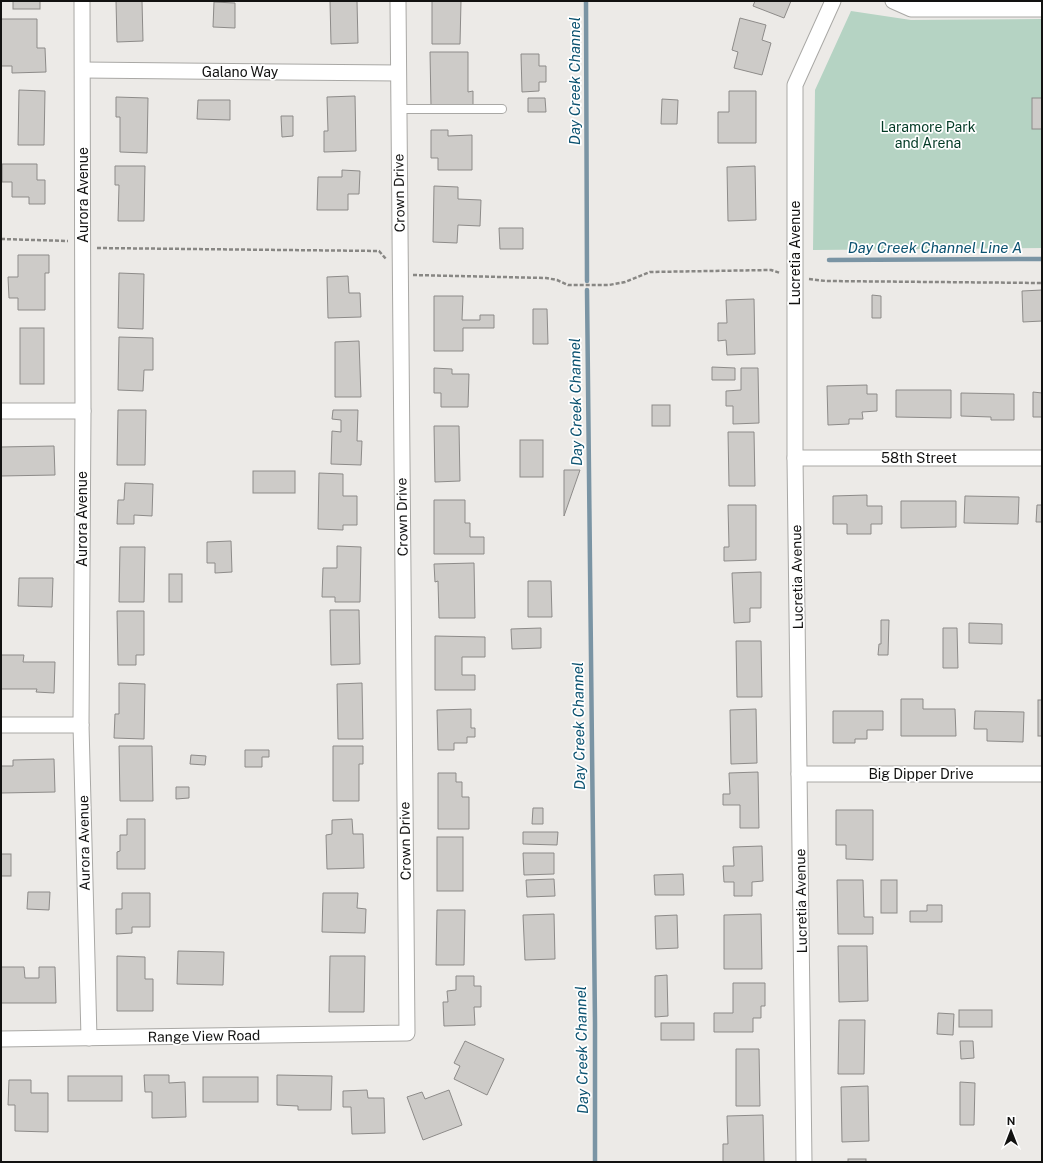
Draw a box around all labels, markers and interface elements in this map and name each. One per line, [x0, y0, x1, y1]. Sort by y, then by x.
water label: Day Creek Channel [566, 17, 583, 145]
street label: Galano Way [202, 64, 279, 80]
park label: Laramore Park and Arena [880, 119, 976, 151]
street label: Aurora Avenue [75, 147, 91, 243]
street label: Crown Drive [390, 153, 408, 233]
street label: Lucretia Avenue [787, 201, 803, 305]
water label: Day Creek Channel Line A [848, 239, 1022, 256]
water label: Day Creek Channel [566, 338, 585, 466]
street label: 58th Street [881, 450, 957, 466]
street label: Aurora Avenue [74, 471, 90, 567]
street label: Crown Drive [393, 477, 411, 557]
street label: Lucretia Avenue [788, 524, 806, 630]
water label: Day Creek Channel [569, 662, 588, 790]
street label: Big Dipper Drive [868, 766, 974, 782]
street label: Aurora Avenue [75, 795, 93, 891]
street label: Crown Drive [396, 801, 414, 881]
street label: Lucretia Avenue [792, 848, 810, 954]
water label: Day Creek Channel [572, 986, 591, 1114]
street label: Range View Road [148, 1027, 260, 1045]
north arrow [991, 1111, 1031, 1151]
text: N [1007, 1115, 1015, 1127]

